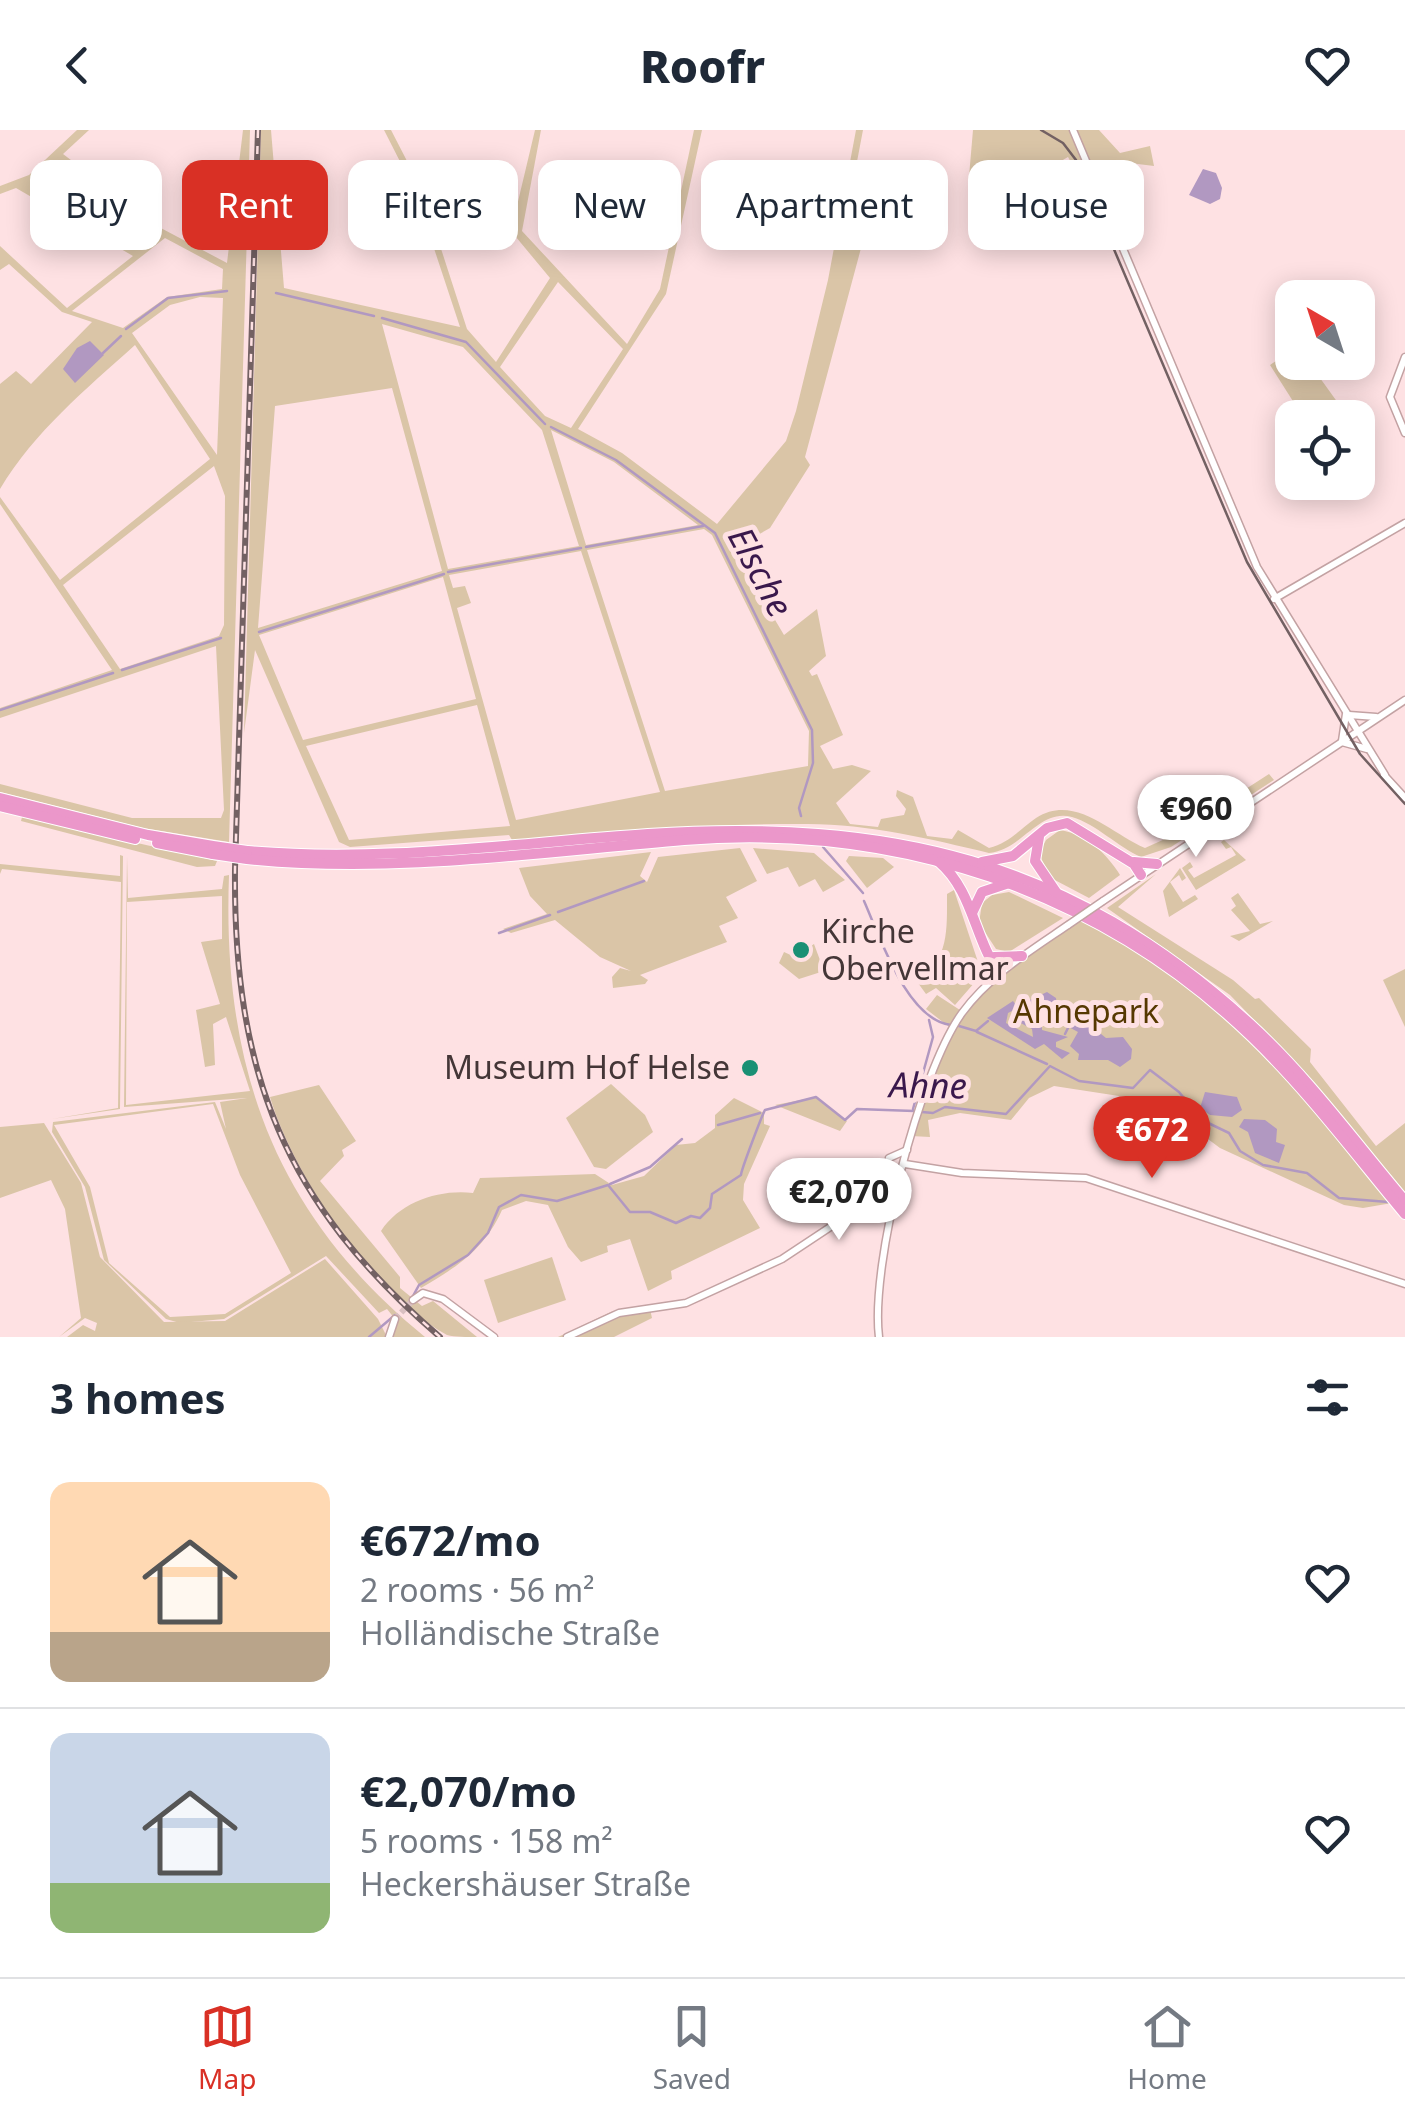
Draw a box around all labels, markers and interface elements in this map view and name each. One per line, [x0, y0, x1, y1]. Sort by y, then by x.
text: Roofr [640, 35, 765, 96]
icon: back [50, 38, 105, 93]
icon: heart [1300, 38, 1355, 93]
chip: Buy [30, 160, 162, 250]
chip: Rent [182, 160, 328, 250]
chip: Filters [348, 160, 518, 250]
chip: New [538, 160, 681, 250]
chip: Apartment [701, 160, 948, 250]
chip: House [968, 160, 1144, 250]
north arrow [1275, 280, 1375, 380]
map controls [1275, 280, 1375, 500]
button: locate [1275, 400, 1375, 500]
water label: Elsche [718, 518, 805, 625]
pin: €960 [1137, 775, 1255, 860]
text: €960 [1159, 786, 1233, 829]
place label: Kirche Obervellmar [821, 909, 1009, 989]
marker: Kirche Obervellmar [790, 939, 812, 961]
park label: Ahnepark [1013, 989, 1159, 1032]
place label: Museum Hof Helse [444, 1045, 730, 1088]
marker: Museum Hof Helse [739, 1057, 761, 1079]
water label: Ahne [887, 1060, 967, 1109]
pin: €672 [1093, 1096, 1211, 1181]
text: €672 [1115, 1107, 1189, 1150]
pin: €2,070 [758, 1158, 920, 1243]
text: €2,070 [789, 1169, 889, 1212]
text: 3 homes [50, 1369, 226, 1426]
icon: filters [1300, 1370, 1355, 1425]
text: €672/mo [360, 1511, 541, 1568]
icon: home [130, 1522, 250, 1642]
icon: heart [1300, 1555, 1355, 1610]
text: 2 rooms · 56 m² [360, 1568, 594, 1611]
text: Holländische Straße [360, 1611, 660, 1654]
text: €2,070/mo [360, 1762, 577, 1819]
icon: home [130, 1773, 250, 1893]
icon: heart [1300, 1806, 1355, 1861]
text: 5 rooms · 158 m² [360, 1819, 613, 1862]
text: Heckershäuser Straße [360, 1862, 691, 1905]
tab: Map [198, 1999, 256, 2097]
tab: Saved [653, 1999, 731, 2097]
tab: Home [1127, 1999, 1207, 2097]

